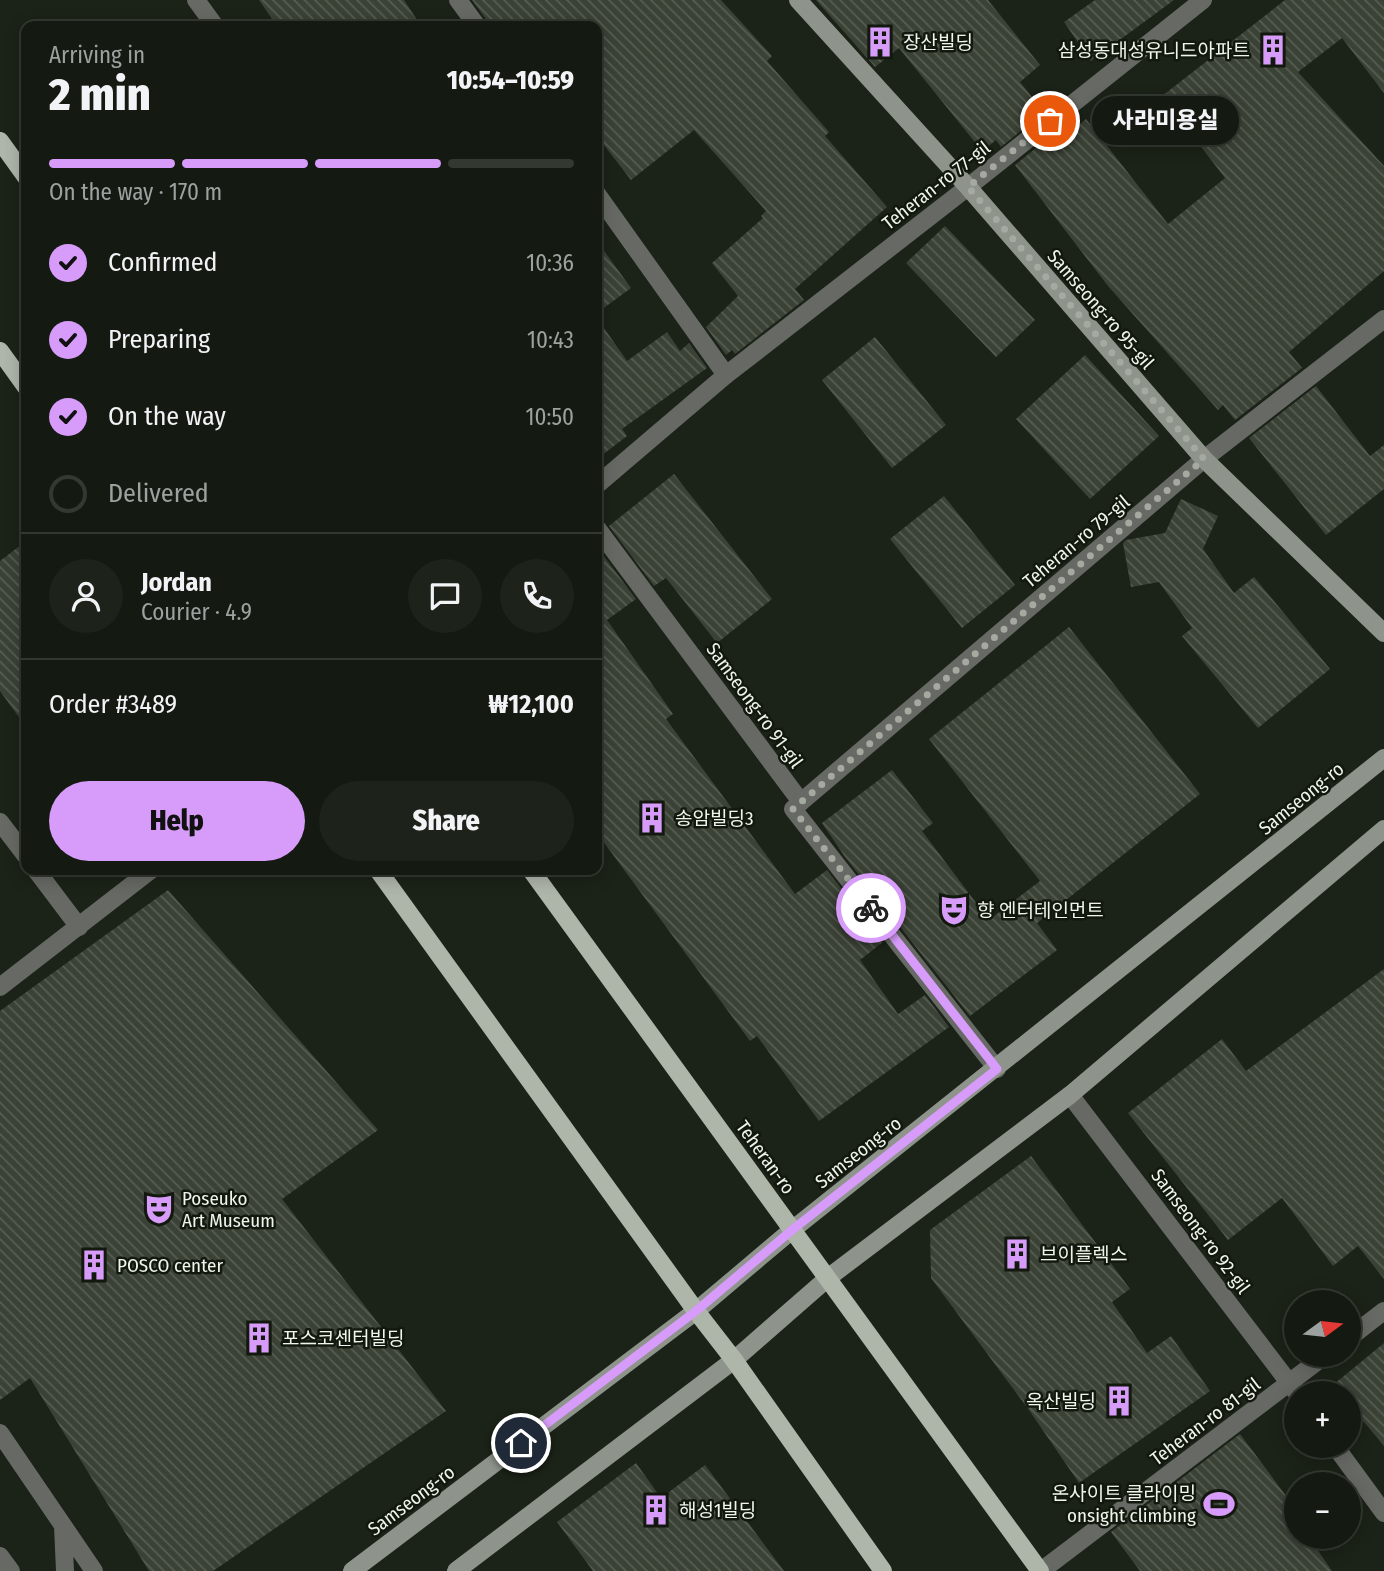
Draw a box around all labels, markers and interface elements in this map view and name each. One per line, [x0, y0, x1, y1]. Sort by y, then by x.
building icon: 장산빌딩 [863, 25, 897, 59]
place label: 장산빌딩 [903, 31, 973, 54]
building icon: 삼성동대성유니드아파트 [1256, 33, 1290, 67]
place label: 삼성동대성유니드아파트 [1058, 39, 1250, 62]
text: Arriving in [49, 41, 145, 69]
text: 10:54–10:59 [447, 65, 574, 96]
text: 2 min [49, 67, 151, 122]
pin [1020, 91, 1080, 151]
callout: 사라미용실 [1092, 96, 1239, 146]
icon: bag [1031, 102, 1069, 140]
text: 사라미용실 [1113, 106, 1218, 134]
street label: Teheran-ro 77-gil [878, 136, 995, 235]
text: On the way · 170 m [49, 178, 222, 206]
icon: check [49, 244, 87, 282]
street label: Samseong-ro 95-gil [1042, 245, 1159, 374]
text: Confirmed [108, 247, 218, 278]
text: 10:36 [526, 249, 574, 277]
icon: check [49, 321, 87, 359]
text: Preparing [108, 324, 210, 355]
text: 10:43 [527, 326, 574, 354]
icon: check [49, 398, 87, 436]
text: On the way [108, 401, 226, 432]
text: 10:50 [526, 403, 574, 431]
text: Delivered [108, 478, 209, 509]
street label: Teheran-ro 79-gil [1018, 490, 1134, 593]
button: person [49, 559, 123, 633]
button: chat [408, 559, 482, 633]
button: phone [500, 559, 574, 633]
text: Jordan [141, 567, 212, 598]
text: Courier · 4.9 [141, 598, 252, 626]
street label: Samseong-ro 91-gil [701, 638, 808, 772]
text: Order #3489 [49, 689, 177, 720]
text: ₩12,100 [488, 689, 574, 720]
street label: Samseong-ro [1254, 757, 1348, 840]
button: Help [49, 781, 305, 861]
button: Share [319, 781, 574, 861]
building icon: 송암빌딩3 [635, 801, 669, 835]
place label: 송암빌딩3 [675, 807, 754, 830]
courier [836, 873, 906, 943]
icon: bike [852, 889, 890, 927]
theatre icon: 향 엔터테인먼트 [937, 893, 971, 927]
place label: 향 엔터테인먼트 [977, 899, 1104, 922]
street label: Samseong-ro [811, 1112, 906, 1193]
street label: Teheran-ro [731, 1116, 800, 1198]
street label: Samseong-ro 92-gil [1146, 1164, 1255, 1298]
place label: Poseuko Art Museum [182, 1187, 275, 1232]
theatre icon: Poseuko Art Museum [142, 1192, 176, 1226]
building icon: 브이플렉스 [1000, 1237, 1034, 1271]
place label: 브이플렉스 [1040, 1243, 1127, 1266]
building icon: POSCO center [77, 1248, 111, 1282]
place label: POSCO center [117, 1254, 223, 1277]
north arrow [1284, 1290, 1362, 1367]
map controls [1284, 1290, 1361, 1549]
building icon: 포스코센터빌딩 [242, 1321, 276, 1355]
place label: 포스코센터빌딩 [282, 1327, 404, 1350]
street label: Teheran-ro 81-gil [1146, 1373, 1265, 1470]
button: + [1284, 1381, 1361, 1458]
building icon: 옥산빌딩 [1102, 1384, 1136, 1418]
place label: 옥산빌딩 [1026, 1390, 1096, 1413]
pin [491, 1413, 551, 1473]
icon: home [502, 1424, 540, 1462]
street label: Samseong-ro [363, 1460, 459, 1540]
button: − [1284, 1472, 1361, 1549]
place label: 온사이트 클라이밍 onsight climbing [1052, 1482, 1196, 1527]
sports icon: 온사이트 클라이밍 onsight climbing [1202, 1487, 1236, 1521]
building icon: 해성1빌딩 [639, 1493, 673, 1527]
place label: 해성1빌딩 [679, 1499, 756, 1522]

